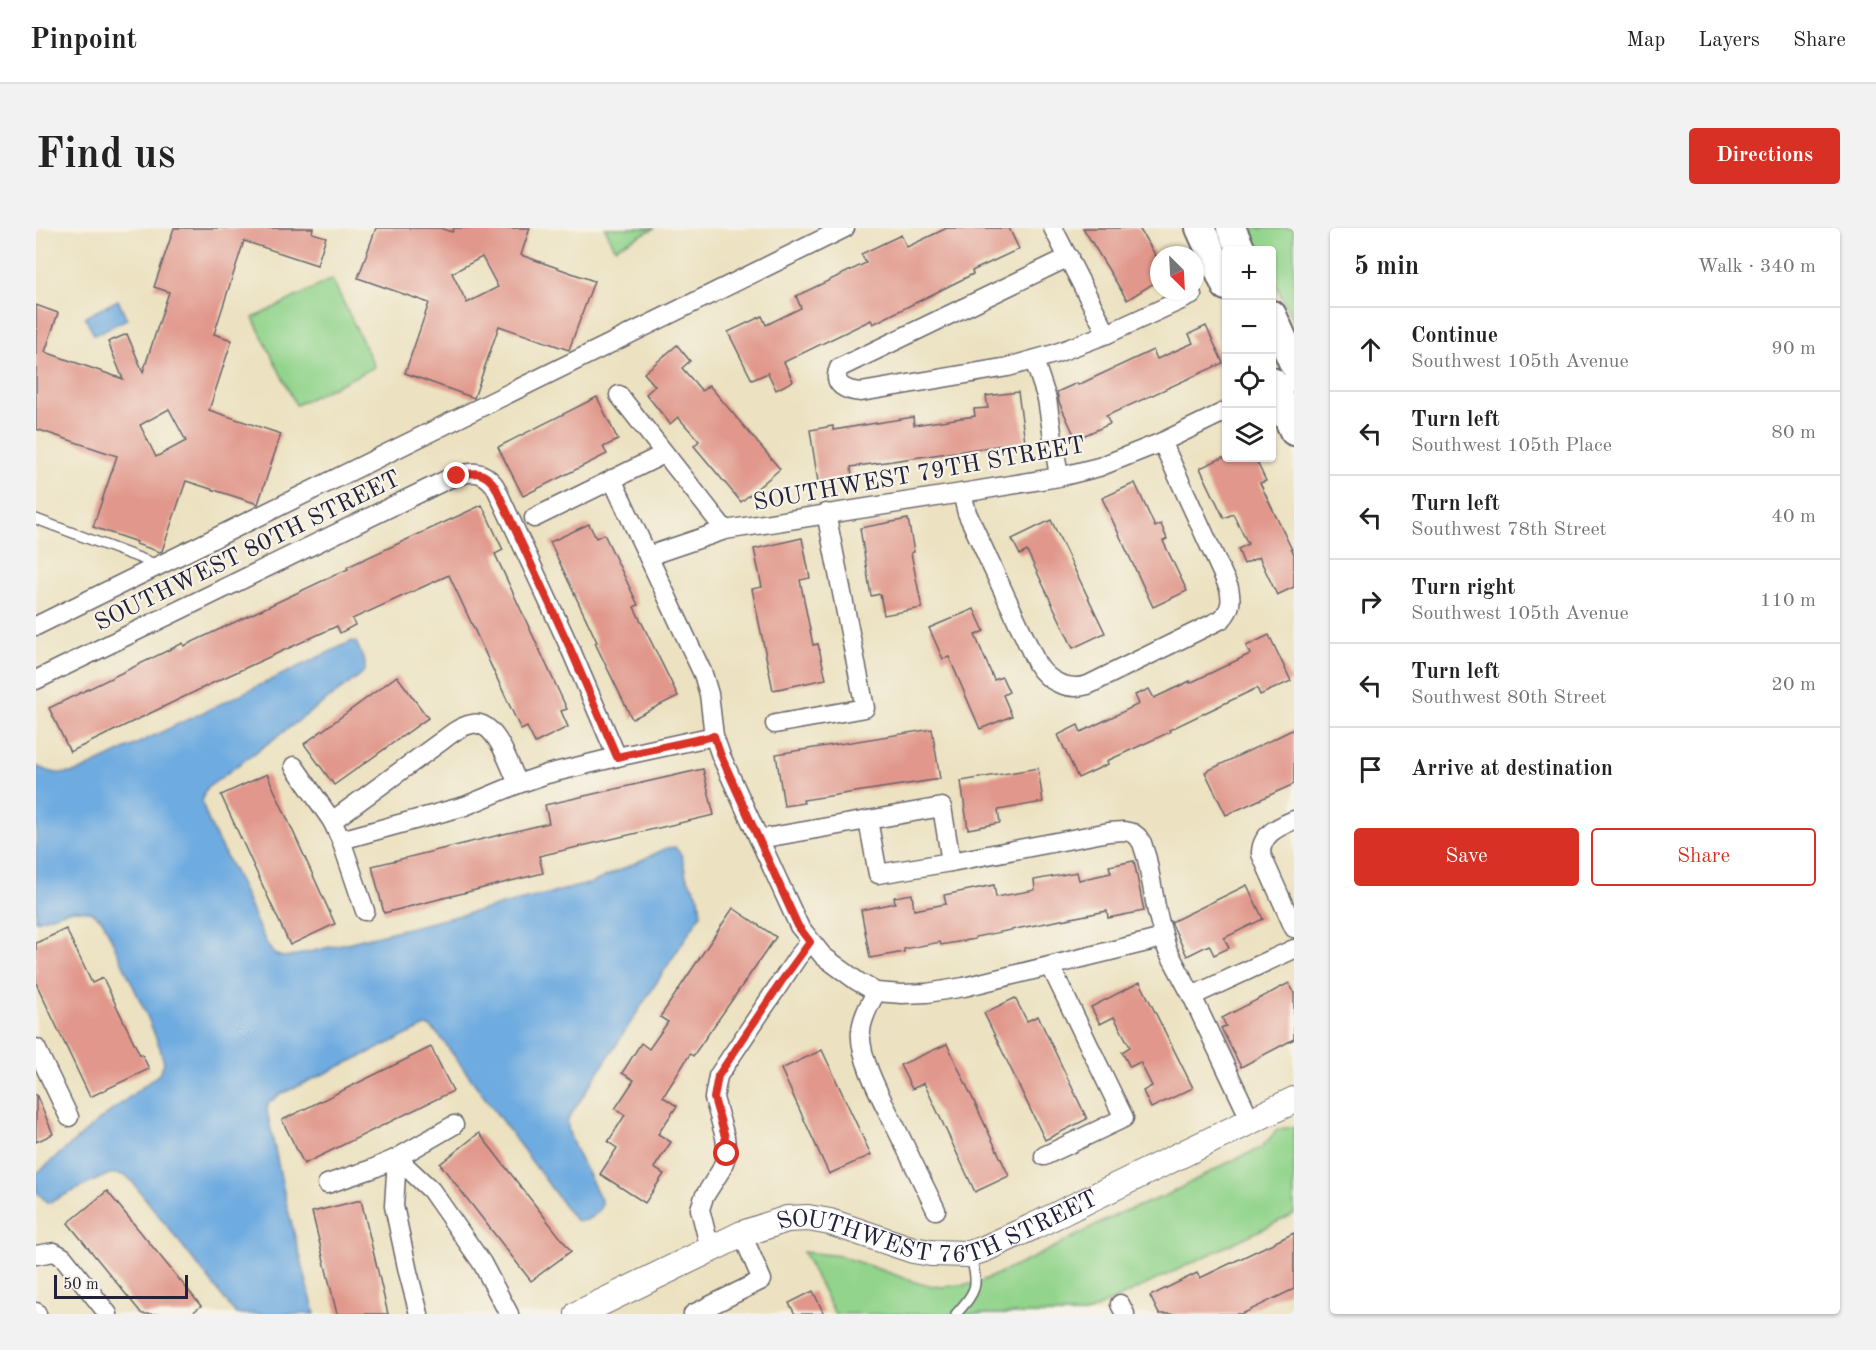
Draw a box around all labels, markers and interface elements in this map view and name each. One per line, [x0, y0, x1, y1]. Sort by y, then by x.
text: Pinpoint [30, 27, 137, 55]
text: Map [1626, 30, 1665, 51]
text: Layers [1698, 30, 1760, 51]
text: Share [1793, 30, 1846, 51]
button: Directions [1689, 128, 1840, 184]
text: Find us [36, 135, 175, 177]
north arrow [1150, 246, 1204, 300]
map controls [1222, 246, 1276, 462]
button: + [1222, 246, 1276, 300]
text: 5 min [1354, 254, 1419, 280]
text: Walk · 340 m [1697, 257, 1816, 277]
button: − [1222, 300, 1276, 354]
text: Continue [1411, 325, 1498, 347]
icon: ahead [1354, 333, 1387, 366]
text: 90 m [1771, 339, 1816, 359]
text: Southwest 105th Avenue [1411, 352, 1629, 372]
button: locate [1222, 354, 1276, 408]
button: layers [1222, 408, 1276, 462]
text: Turn left [1411, 409, 1500, 431]
icon: left [1354, 417, 1387, 450]
text: 80 m [1771, 423, 1816, 443]
street label: SOUTHWEST 79TH STREET [751, 434, 1087, 516]
text: Southwest 105th Place [1411, 436, 1612, 456]
route end [443, 462, 469, 488]
street label: SOUTHWEST 80TH STREET [91, 467, 404, 636]
text: Turn left [1411, 493, 1500, 515]
icon: left [1354, 501, 1387, 534]
text: 40 m [1771, 507, 1816, 527]
text: Southwest 78th Street [1411, 520, 1607, 540]
text: Turn right [1411, 577, 1515, 599]
icon: right [1354, 585, 1387, 618]
text: 110 m [1760, 591, 1816, 611]
text: Southwest 105th Avenue [1411, 604, 1629, 624]
text: Turn left [1411, 661, 1500, 683]
icon: left [1354, 669, 1387, 702]
text: 20 m [1771, 675, 1816, 695]
text: Southwest 80th Street [1411, 688, 1607, 708]
icon: arrive [1354, 753, 1387, 786]
text: Arrive at destination [1411, 758, 1613, 780]
button: Save [1354, 828, 1579, 886]
button: Share [1591, 828, 1816, 886]
route start [713, 1140, 739, 1166]
street label: SOUTHWEST 76TH STREET [774, 1187, 1102, 1268]
scale bar [54, 1272, 188, 1300]
text: 50 m [63, 1277, 99, 1293]

